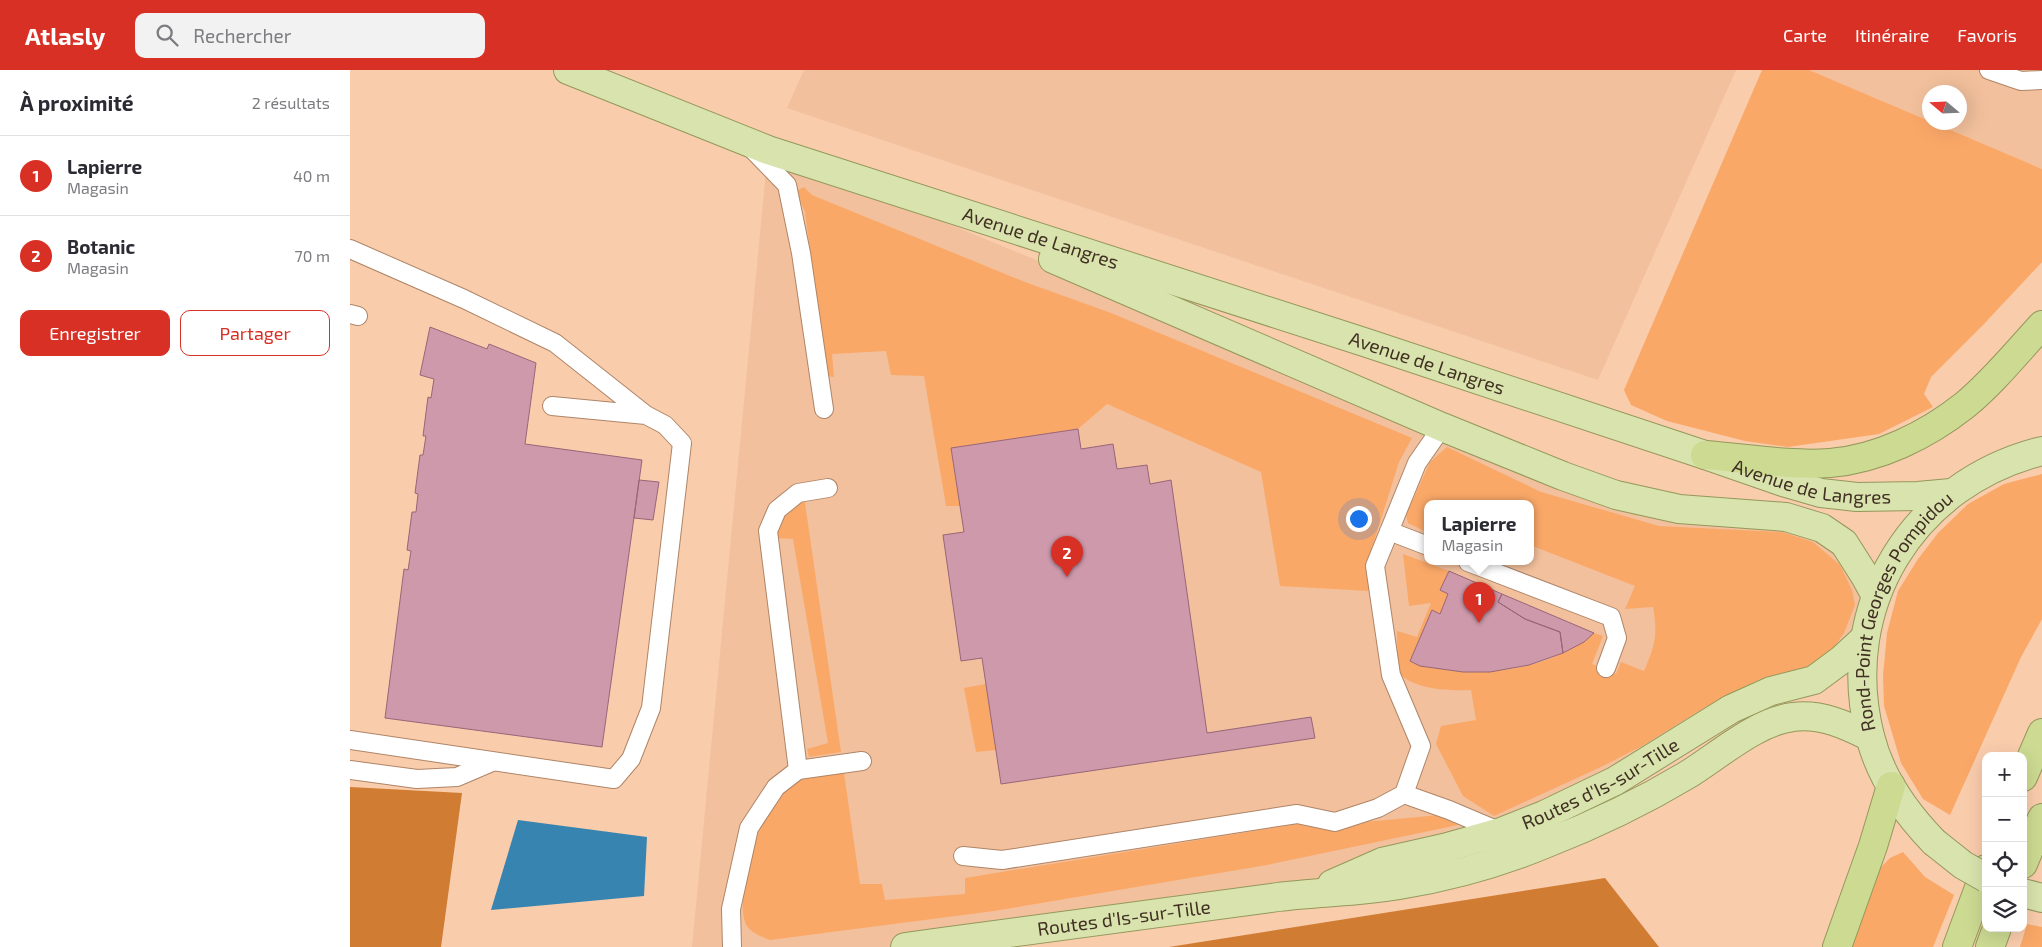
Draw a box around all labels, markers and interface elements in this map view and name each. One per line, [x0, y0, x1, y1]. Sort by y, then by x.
search box [135, 13, 485, 58]
text: Atlasly [25, 21, 105, 50]
icon: search [153, 21, 181, 49]
text: Rechercher [193, 24, 291, 47]
text: Carte [1783, 24, 1827, 46]
text: Itinéraire [1855, 24, 1929, 46]
text: Favoris [1957, 24, 2017, 46]
north arrow [1922, 85, 1967, 130]
text: À proximité [20, 90, 134, 115]
text: 2 résultats [252, 93, 330, 112]
text: Lapierre [67, 155, 142, 178]
text: 1 [33, 166, 39, 185]
text: 40 m [293, 166, 330, 185]
text: Magasin [67, 178, 129, 197]
street label: Avenue de Langres [960, 202, 1122, 273]
text: Botanic [67, 235, 135, 258]
text: 2 [31, 246, 41, 265]
text: 70 m [295, 246, 330, 265]
text: Magasin [67, 258, 129, 277]
button: Enregistrer [20, 310, 170, 356]
button: Partager [180, 310, 330, 356]
street label: Avenue de Langres [1347, 326, 1508, 399]
street label: Avenue de Langres [1730, 453, 1891, 508]
street label: Rond-Point Georges Pompidou [1850, 486, 1957, 734]
popup [1424, 500, 1534, 565]
your location [1346, 506, 1372, 532]
text: Lapierre [1441, 512, 1517, 535]
text: Magasin [1441, 535, 1503, 554]
pin: 2 [1051, 536, 1083, 577]
pin: 1 [1463, 582, 1495, 623]
street label: Routes d'Is-sur-Tille [1518, 732, 1683, 834]
map controls [1982, 752, 2027, 932]
button: + [1982, 752, 2027, 797]
button: − [1982, 797, 2027, 842]
button: locate [1982, 842, 2027, 887]
button: layers [1982, 887, 2027, 932]
street label: Routes d'Is-sur-Tille [1036, 894, 1212, 940]

